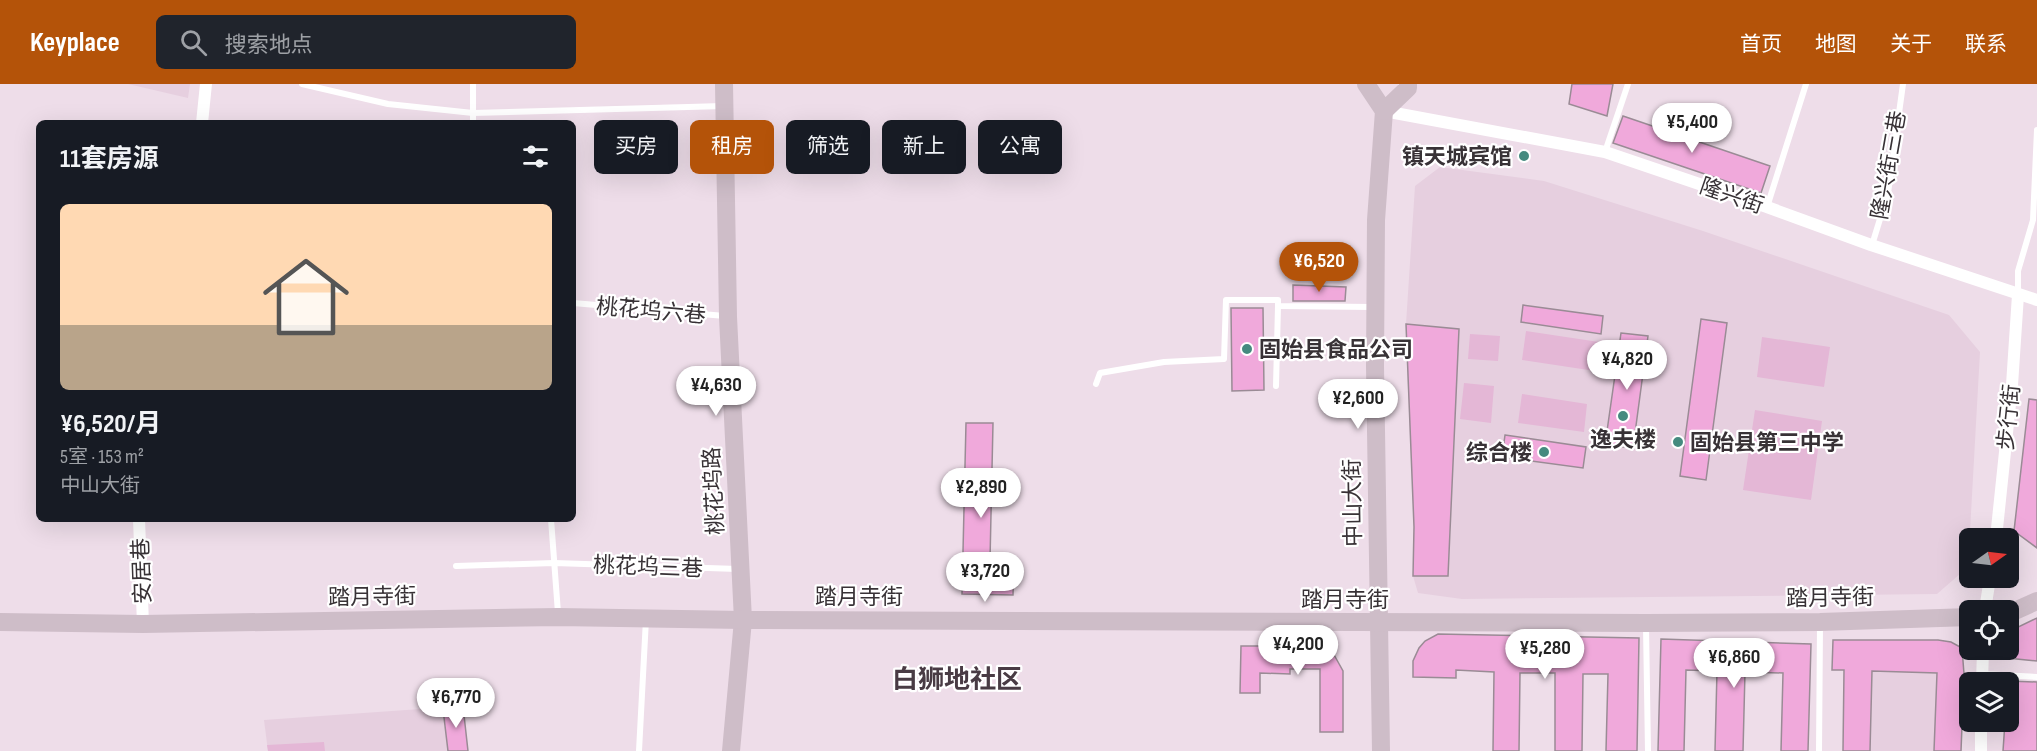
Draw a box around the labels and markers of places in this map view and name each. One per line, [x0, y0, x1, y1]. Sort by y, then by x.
pin: ¥5,400 [1643, 103, 1741, 154]
place label: 镇天城宾馆 [1402, 144, 1512, 171]
marker: 镇天城宾馆 [1517, 149, 1531, 163]
pin: ¥6,520 [1270, 242, 1368, 293]
place label: 固始县食品公司 [1259, 337, 1413, 364]
pin: ¥4,820 [1578, 340, 1676, 391]
marker: 固始县食品公司 [1240, 342, 1254, 356]
pin: ¥4,630 [667, 366, 765, 417]
pin: ¥2,600 [1309, 379, 1407, 430]
marker: 逸夫楼 [1616, 409, 1630, 423]
place label: 逸夫楼 [1590, 427, 1656, 454]
place label: 固始县第三中学 [1690, 430, 1844, 457]
marker: 固始县第三中学 [1671, 435, 1685, 449]
place label: 综合楼 [1466, 440, 1532, 467]
marker: 综合楼 [1537, 445, 1551, 459]
pin: ¥2,890 [932, 468, 1030, 519]
pin: ¥3,720 [936, 552, 1034, 603]
pin: ¥4,200 [1249, 625, 1347, 676]
pin: ¥5,280 [1496, 629, 1594, 680]
pin: ¥6,860 [1685, 638, 1783, 689]
pin: ¥6,770 [407, 678, 505, 729]

